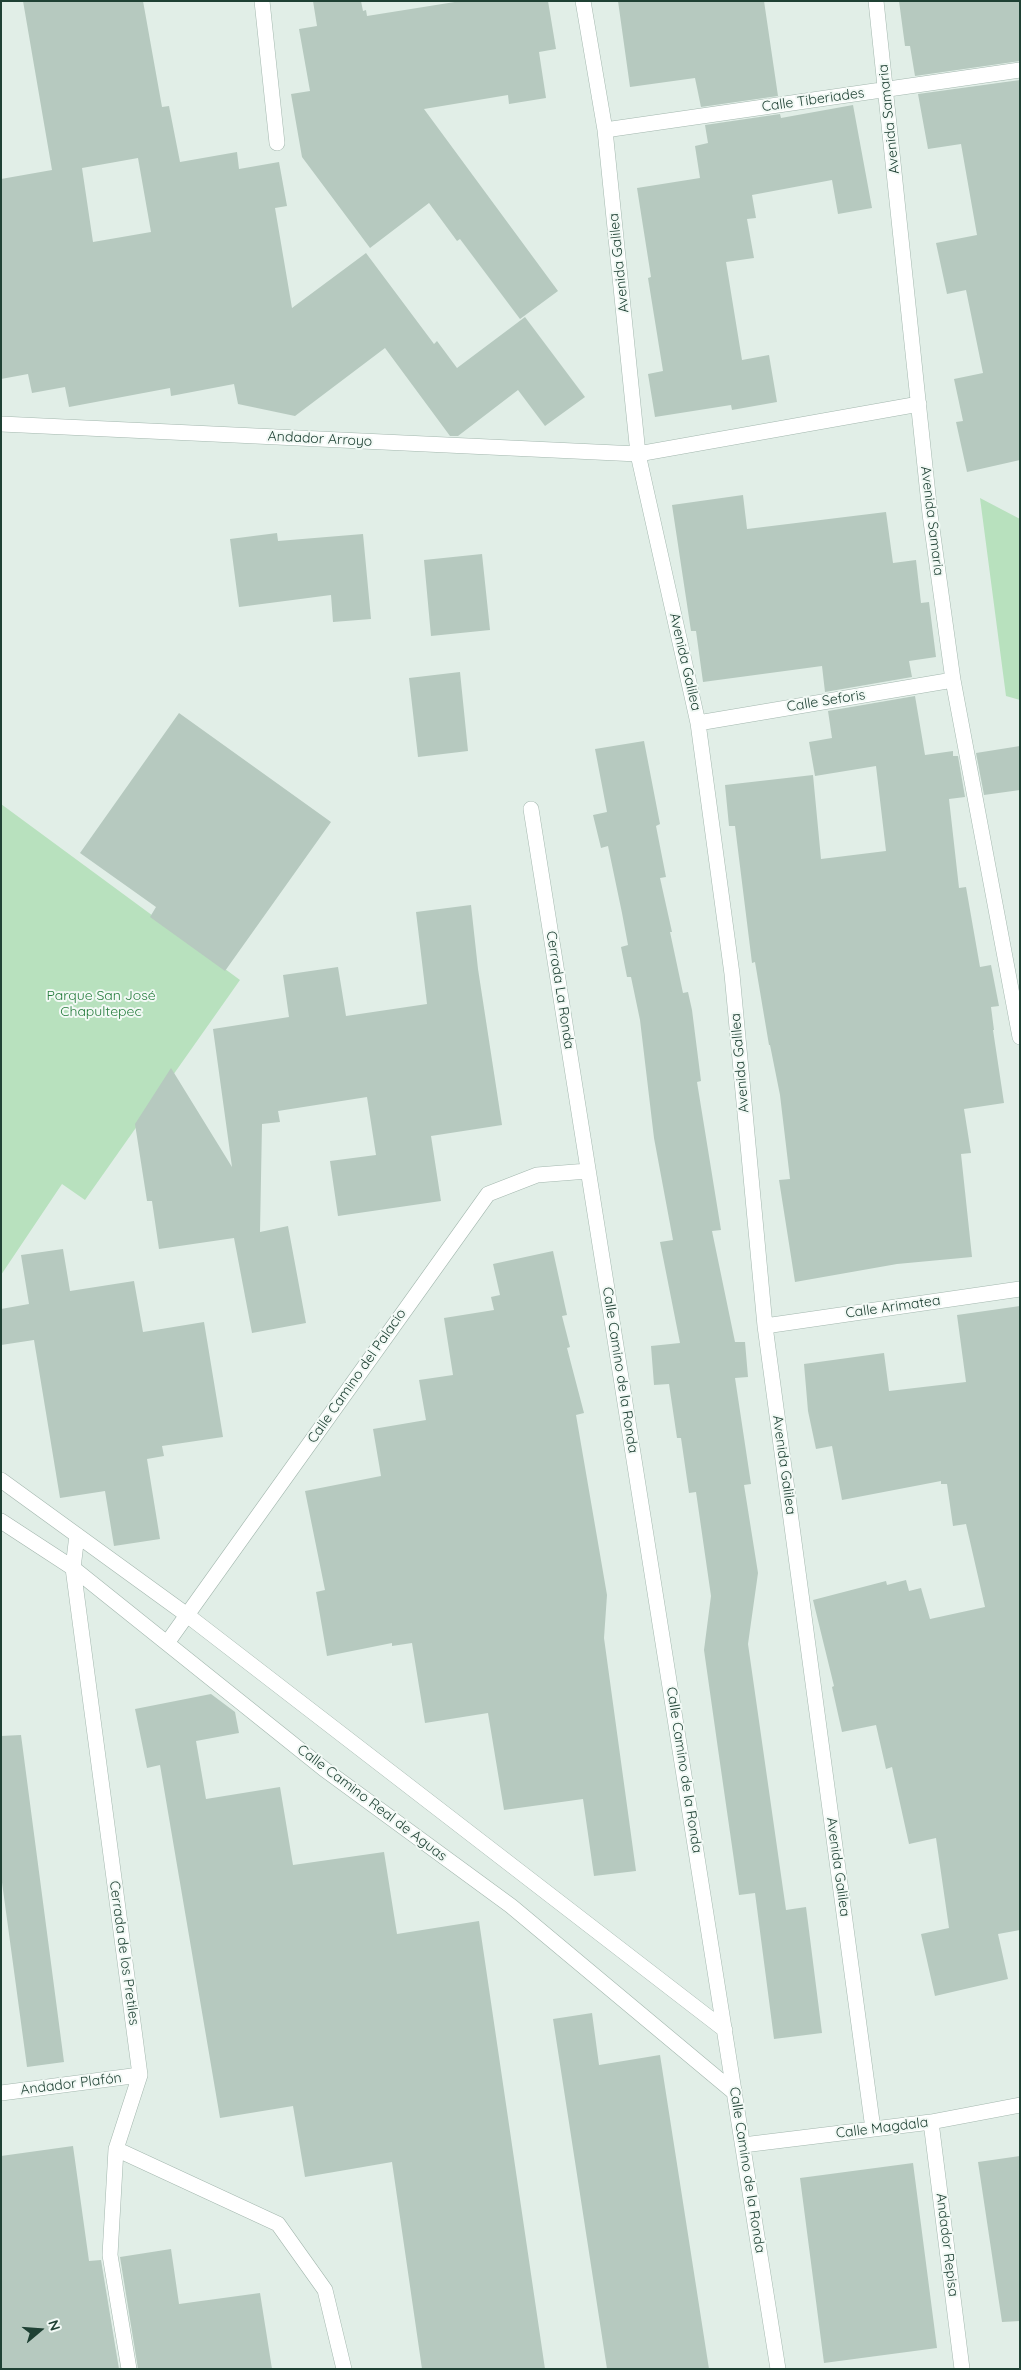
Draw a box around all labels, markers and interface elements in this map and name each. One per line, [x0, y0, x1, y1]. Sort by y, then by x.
street label: Avenida Samaria [875, 63, 903, 175]
street label: Calle Tiberiades [761, 84, 865, 116]
street label: Avenida Galilea [605, 212, 633, 314]
street label: Andador Arroyo [267, 428, 373, 450]
street label: Avenida Samaria [917, 465, 947, 577]
street label: Avenida Galilea [666, 611, 704, 713]
street label: Calle Seforis [785, 686, 867, 716]
street label: Cerrada La Ronda [542, 930, 578, 1050]
park label: Parque San José Chapultepec [46, 988, 156, 1020]
street label: Avenida Galilea [727, 1012, 753, 1114]
street label: Calle Camino de la Ronda [599, 1286, 641, 1454]
street label: Calle Arimatea [845, 1292, 941, 1322]
street label: Calle Camino del Palacio [304, 1306, 410, 1446]
street label: Avenida Galilea [769, 1414, 799, 1516]
street label: Calle Camino de la Ronda [663, 1686, 705, 1854]
street label: Calle Camino Real de Aguas [294, 1741, 450, 1865]
street label: Avenida Galilea [823, 1816, 853, 1918]
street label: Cerrada de los Pretiles [106, 1880, 142, 2026]
street label: Andador Plafón [19, 2069, 123, 2099]
street label: Calle Camino de la Ronda [726, 2086, 768, 2254]
street label: Calle Magdala [835, 2114, 929, 2142]
street label: Andador Repisa [932, 2192, 962, 2298]
north arrow [15, 2305, 65, 2355]
text: N [44, 2318, 64, 2333]

